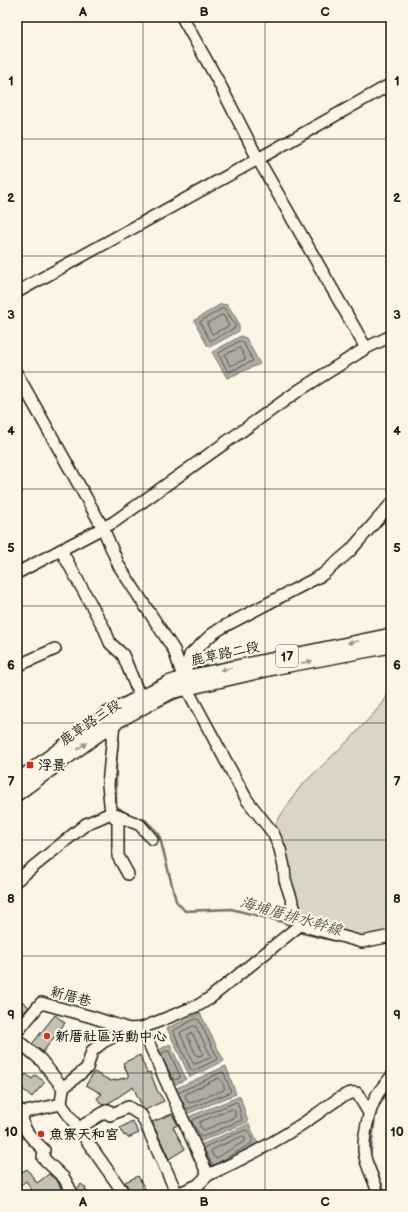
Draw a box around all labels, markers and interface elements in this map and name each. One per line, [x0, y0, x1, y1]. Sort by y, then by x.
text: A [78, 4, 87, 20]
text: B [199, 4, 209, 20]
text: C [320, 4, 330, 20]
text: 1 [8, 73, 14, 89]
text: 1 [394, 73, 400, 89]
text: 2 [7, 190, 15, 206]
text: 2 [393, 190, 401, 206]
text: 3 [7, 307, 15, 323]
text: 3 [393, 307, 401, 323]
text: 4 [7, 423, 15, 439]
text: 4 [393, 423, 401, 439]
text: 5 [7, 540, 15, 556]
text: 5 [393, 540, 401, 556]
street label: 鹿草路二段 [189, 638, 261, 669]
one-way arrow [347, 640, 359, 646]
road number: 17 [276, 645, 298, 667]
text: 6 [7, 657, 15, 673]
text: 6 [393, 657, 401, 673]
one-way arrow [301, 659, 313, 665]
one-way arrow [219, 666, 232, 672]
street label: 鹿草路三段 [57, 696, 124, 749]
one-way arrow [77, 742, 88, 750]
place label: 浮景 [38, 757, 66, 774]
marker: 浮景 [25, 760, 35, 770]
text: 7 [7, 774, 15, 790]
text: 7 [393, 774, 401, 790]
text: 8 [7, 891, 15, 907]
text: 8 [393, 891, 401, 907]
water label: 海埔厝排水幹線 [238, 893, 345, 940]
street label: 新厝巷 [48, 983, 94, 1010]
text: 9 [7, 1007, 15, 1023]
text: 9 [393, 1007, 401, 1023]
place label: 新厝社區活動中心 [55, 1028, 167, 1045]
marker: 新厝社區活動中心 [42, 1031, 52, 1041]
text: 10 [4, 1124, 18, 1140]
text: 10 [390, 1124, 404, 1140]
place label: 魚寮天和宮 [49, 1126, 119, 1143]
marker: 魚寮天和宮 [36, 1129, 46, 1139]
text: A [78, 1194, 87, 1210]
text: B [199, 1194, 209, 1210]
text: C [320, 1194, 330, 1210]

